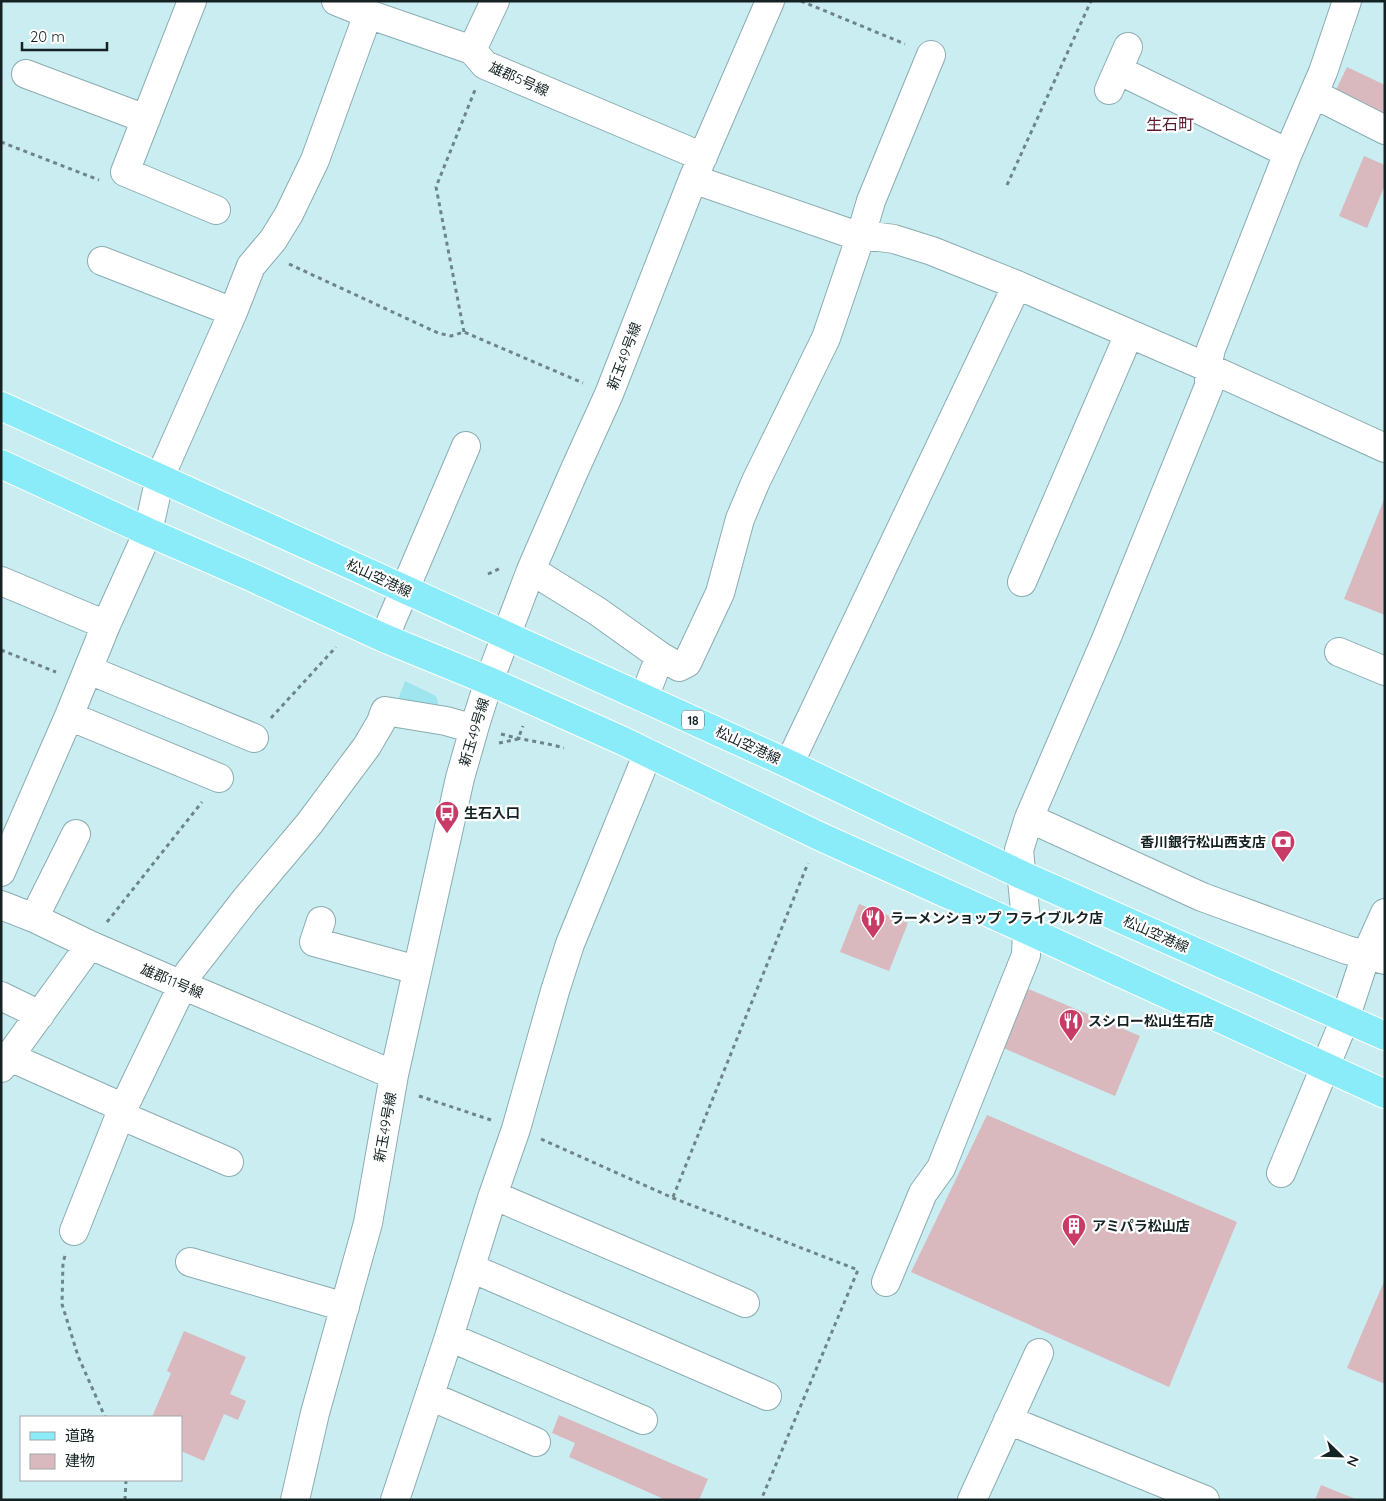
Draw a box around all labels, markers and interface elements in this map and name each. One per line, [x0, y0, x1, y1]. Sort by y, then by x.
scale bar [22, 20, 108, 52]
text: 20 m [30, 27, 65, 46]
street label: 雄郡5号線 [486, 58, 552, 100]
district label: 生石町 [1146, 114, 1194, 134]
street label: 新玉49号線 [603, 320, 645, 392]
street label: 松山空港線 [343, 555, 415, 601]
street label: 新玉49号線 [455, 695, 493, 769]
road number: 18 [682, 710, 704, 730]
street label: 松山空港線 [712, 722, 784, 768]
bus stop icon: 生石入口 [434, 800, 460, 834]
place label: 生石入口 [464, 804, 520, 822]
bank icon: 香川銀行松山西支店 [1270, 829, 1296, 863]
place label: 香川銀行松山西支店 [1140, 833, 1266, 851]
restaurant icon: ラーメンショップ フライブルク店 [860, 905, 886, 939]
place label: ラーメンショップ フライブルク店 [890, 909, 1103, 927]
street label: 松山空港線 [1120, 912, 1192, 956]
street label: 雄郡11号線 [138, 960, 206, 1002]
restaurant icon: スシロー松山生石店 [1058, 1008, 1084, 1042]
place label: スシロー松山生石店 [1088, 1012, 1214, 1030]
street label: 新玉49号線 [370, 1091, 400, 1163]
building icon: アミパラ松山店 [1061, 1213, 1087, 1247]
place label: アミパラ松山店 [1092, 1217, 1190, 1235]
legend [20, 1416, 182, 1481]
text: 道路 [65, 1426, 95, 1445]
north arrow [1316, 1431, 1366, 1481]
text: 建物 [65, 1451, 95, 1470]
text: N [1343, 1453, 1363, 1469]

